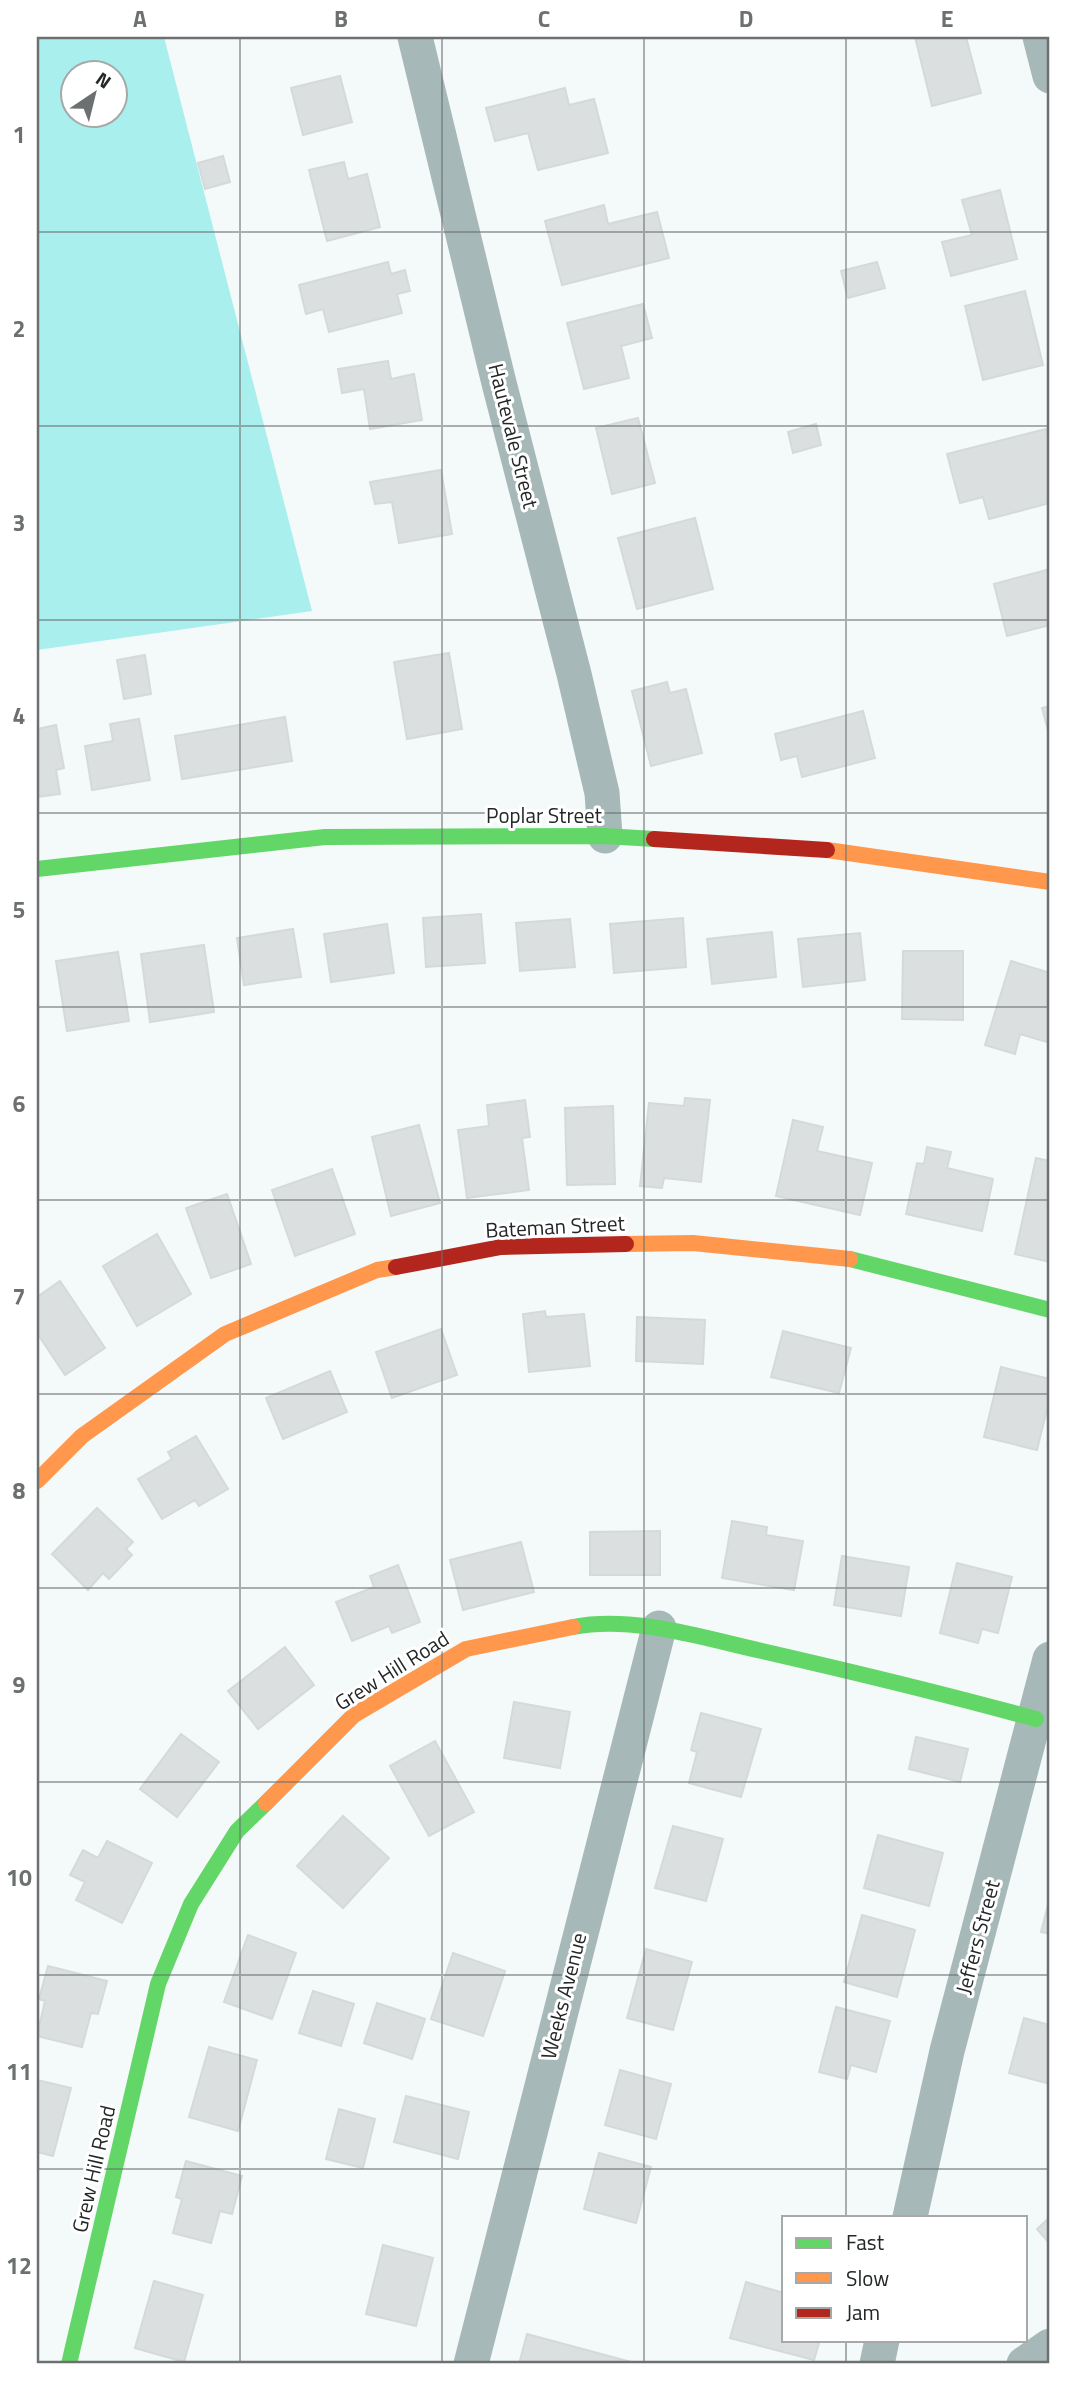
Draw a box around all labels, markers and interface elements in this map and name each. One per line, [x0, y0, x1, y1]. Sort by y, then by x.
text: A [133, 1, 147, 36]
text: B [334, 1, 348, 36]
text: C [538, 1, 550, 36]
text: D [739, 1, 753, 36]
text: E [941, 1, 953, 36]
north arrow [60, 60, 130, 130]
text: N [90, 64, 118, 95]
text: 1 [13, 117, 25, 152]
text: 2 [13, 311, 25, 346]
street label: Hautevale Street [481, 360, 548, 512]
text: 3 [13, 505, 25, 540]
text: 4 [13, 698, 25, 733]
street label: Poplar Street [486, 799, 603, 831]
text: 5 [13, 892, 25, 927]
text: 6 [13, 1086, 26, 1121]
street label: Bateman Street [484, 1206, 626, 1246]
text: 7 [13, 1279, 25, 1314]
text: 8 [13, 1473, 26, 1508]
street label: Grew Hill Road [328, 1622, 455, 1718]
text: 9 [13, 1667, 26, 1702]
text: 10 [6, 1860, 32, 1895]
street label: Jeffers Street [946, 1876, 1008, 1997]
street label: Weeks Avenue [532, 1929, 594, 2062]
text: 11 [6, 2054, 32, 2089]
street label: Grew Hill Road [63, 2102, 123, 2236]
legend [782, 2216, 1028, 2342]
text: Fast [846, 2226, 885, 2258]
text: 12 [6, 2248, 32, 2283]
text: Slow [846, 2262, 889, 2294]
text: Jam [846, 2296, 880, 2328]

